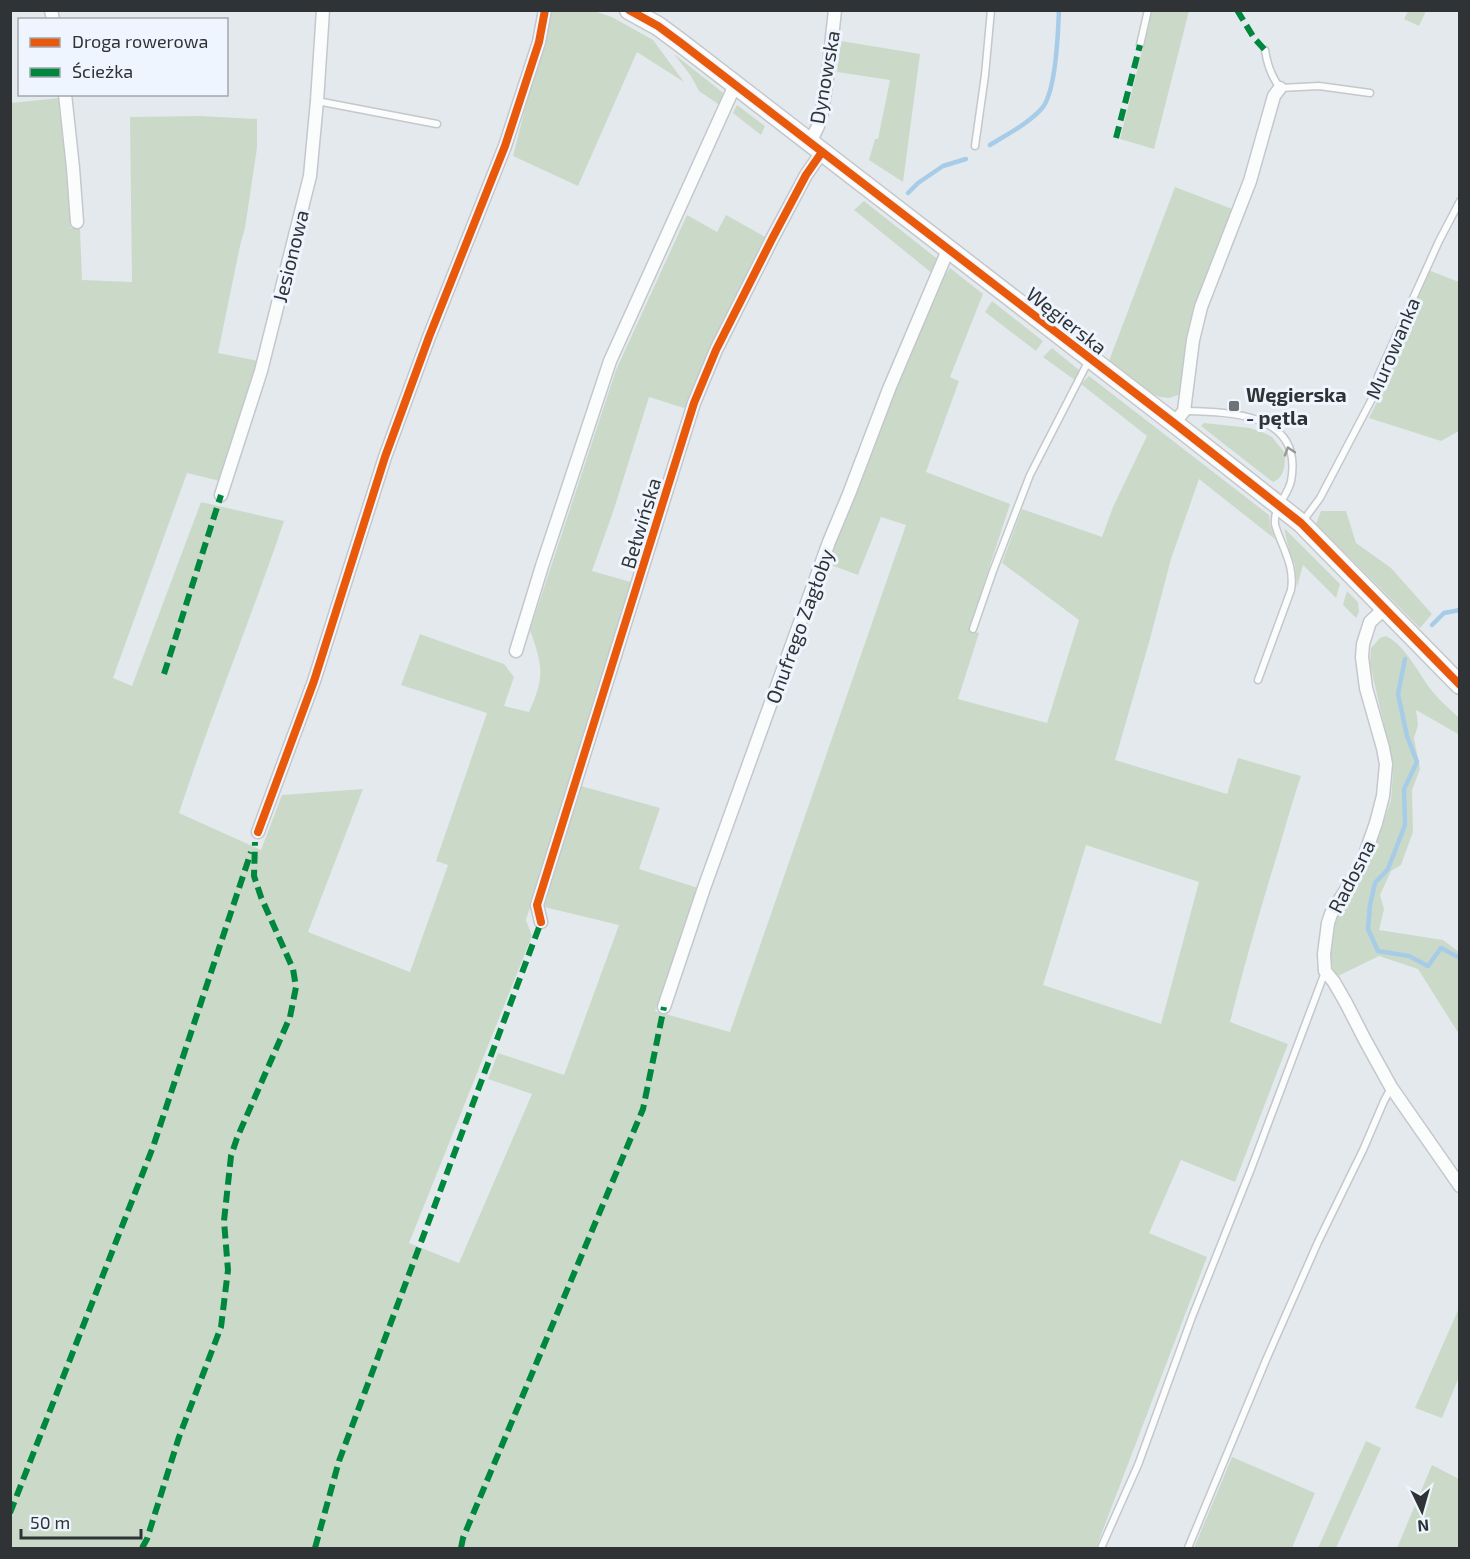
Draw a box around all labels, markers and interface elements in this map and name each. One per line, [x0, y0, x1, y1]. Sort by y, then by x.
legend [18, 18, 228, 96]
street label: Dynowska [804, 28, 844, 126]
text: Droga rowerowa [72, 30, 208, 52]
text: Ścieżka [72, 60, 133, 82]
street label: Jesionowa [267, 207, 313, 305]
street label: Węgierska [1022, 281, 1112, 359]
street label: Murowanka [1360, 294, 1424, 402]
place label: Węgierska - pętla [1246, 382, 1347, 429]
marker: Węgierska - pętla [1227, 399, 1241, 413]
one-way arrow [1284, 446, 1296, 457]
street label: Bełwińska [615, 475, 665, 571]
street label: Onufrego Zagłoby [760, 545, 838, 707]
street label: Radosna [1322, 835, 1380, 917]
north arrow [1392, 1481, 1452, 1541]
scale bar [21, 1502, 141, 1540]
text: 50 m [30, 1511, 70, 1533]
text: N [1417, 1516, 1430, 1536]

